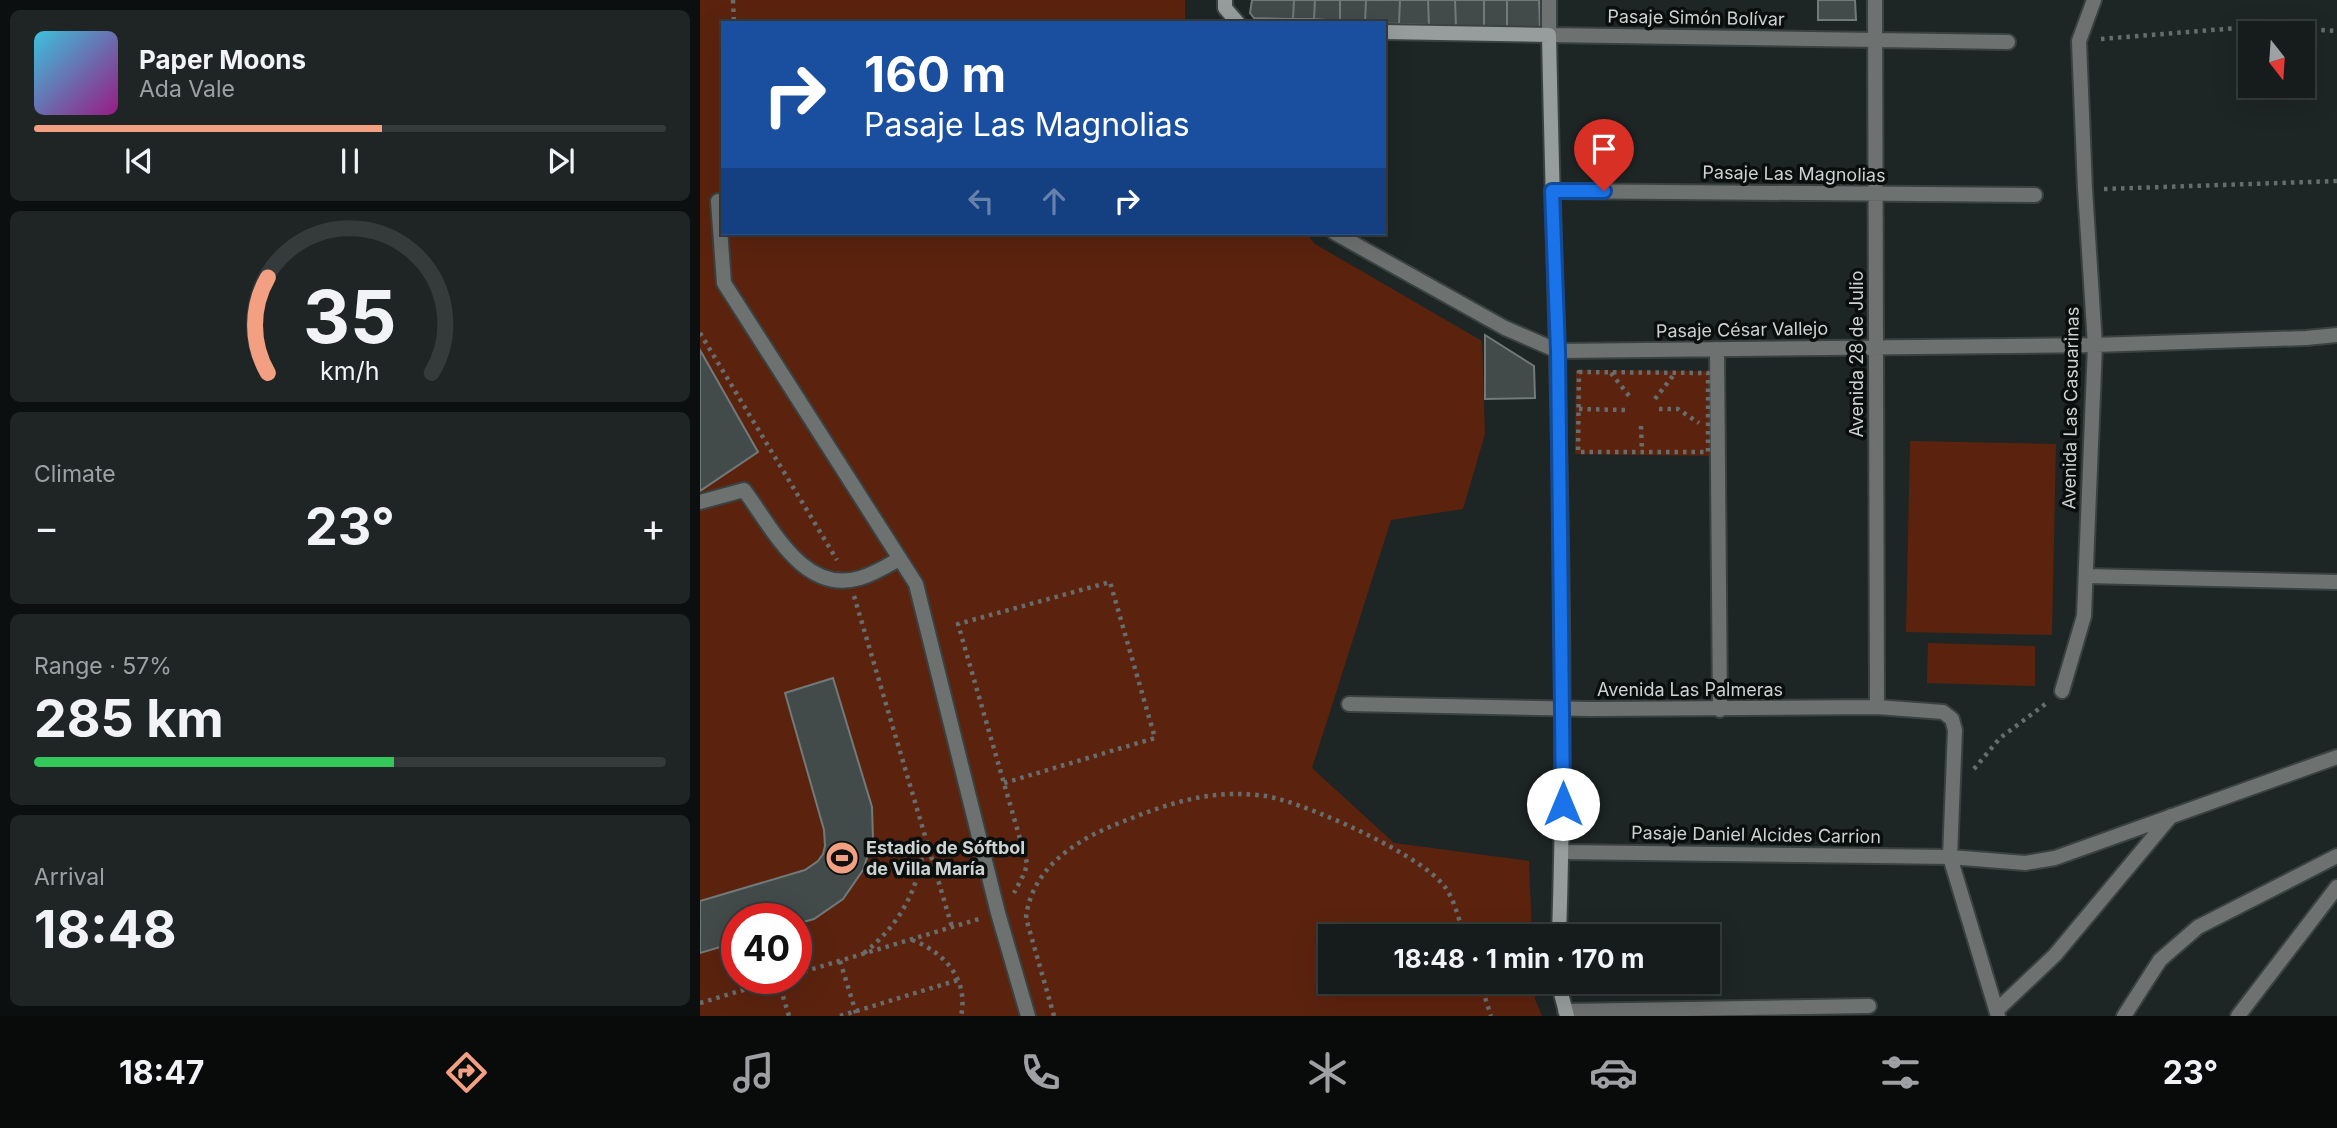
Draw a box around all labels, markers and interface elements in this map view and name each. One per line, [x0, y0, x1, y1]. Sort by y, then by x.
street label: Pasaje Simón Bolívar [1607, 5, 1785, 30]
north arrow [2238, 21, 2315, 98]
map controls [2238, 21, 2315, 98]
text: Paper Moons [139, 44, 306, 75]
text: 160 m [864, 45, 1006, 104]
icon: right [749, 49, 840, 140]
text: Ada Vale [139, 75, 235, 103]
text: Pasaje Las Magnolias [864, 105, 1190, 144]
pin [1574, 119, 1634, 191]
icon: arrive [1585, 130, 1623, 168]
icon: previous [120, 142, 158, 180]
icon: pause [331, 142, 369, 180]
icon: next [542, 142, 580, 180]
street label: Pasaje Las Magnolias [1702, 161, 1886, 186]
icon: left [962, 182, 1000, 220]
icon: ahead [1035, 182, 1073, 220]
icon: right [1108, 182, 1146, 220]
street label: Avenida 28 de Julio [1846, 271, 1867, 437]
text: 35 [303, 272, 397, 361]
street label: Avenida Las Casuarinas [2058, 306, 2083, 509]
street label: Pasaje César Vallejo [1656, 317, 1828, 342]
text: km/h [320, 356, 380, 386]
text: Climate [34, 460, 116, 488]
text: 23° [305, 495, 395, 558]
text: − [34, 504, 59, 550]
text: + [641, 504, 666, 550]
text: Range · 57% [34, 652, 172, 680]
street label: Avenida Las Palmeras [1597, 679, 1783, 700]
text: 285 km [34, 687, 224, 750]
position arrow [1526, 767, 1600, 841]
street label: Pasaje Daniel Alcides Carrion [1631, 822, 1881, 847]
place label: Estadio de Sóftbol de Villa María [866, 837, 1025, 879]
sports icon: Estadio de Sóftbol de Villa María [823, 839, 861, 877]
text: Arrival [34, 863, 105, 891]
text: 18:48 [34, 898, 177, 961]
speed limit sign: 40 [721, 903, 812, 994]
text: 18:48 · 1 min · 170 m [1394, 943, 1645, 974]
icon: directions [442, 1048, 491, 1097]
icon: music [729, 1048, 778, 1097]
icon: phone [1016, 1048, 1065, 1097]
icon: climate [1303, 1048, 1352, 1097]
icon: car [1589, 1048, 1638, 1097]
icon: filters [1876, 1048, 1925, 1097]
text: 18:47 [119, 1053, 204, 1092]
text: 23° [2163, 1053, 2218, 1092]

